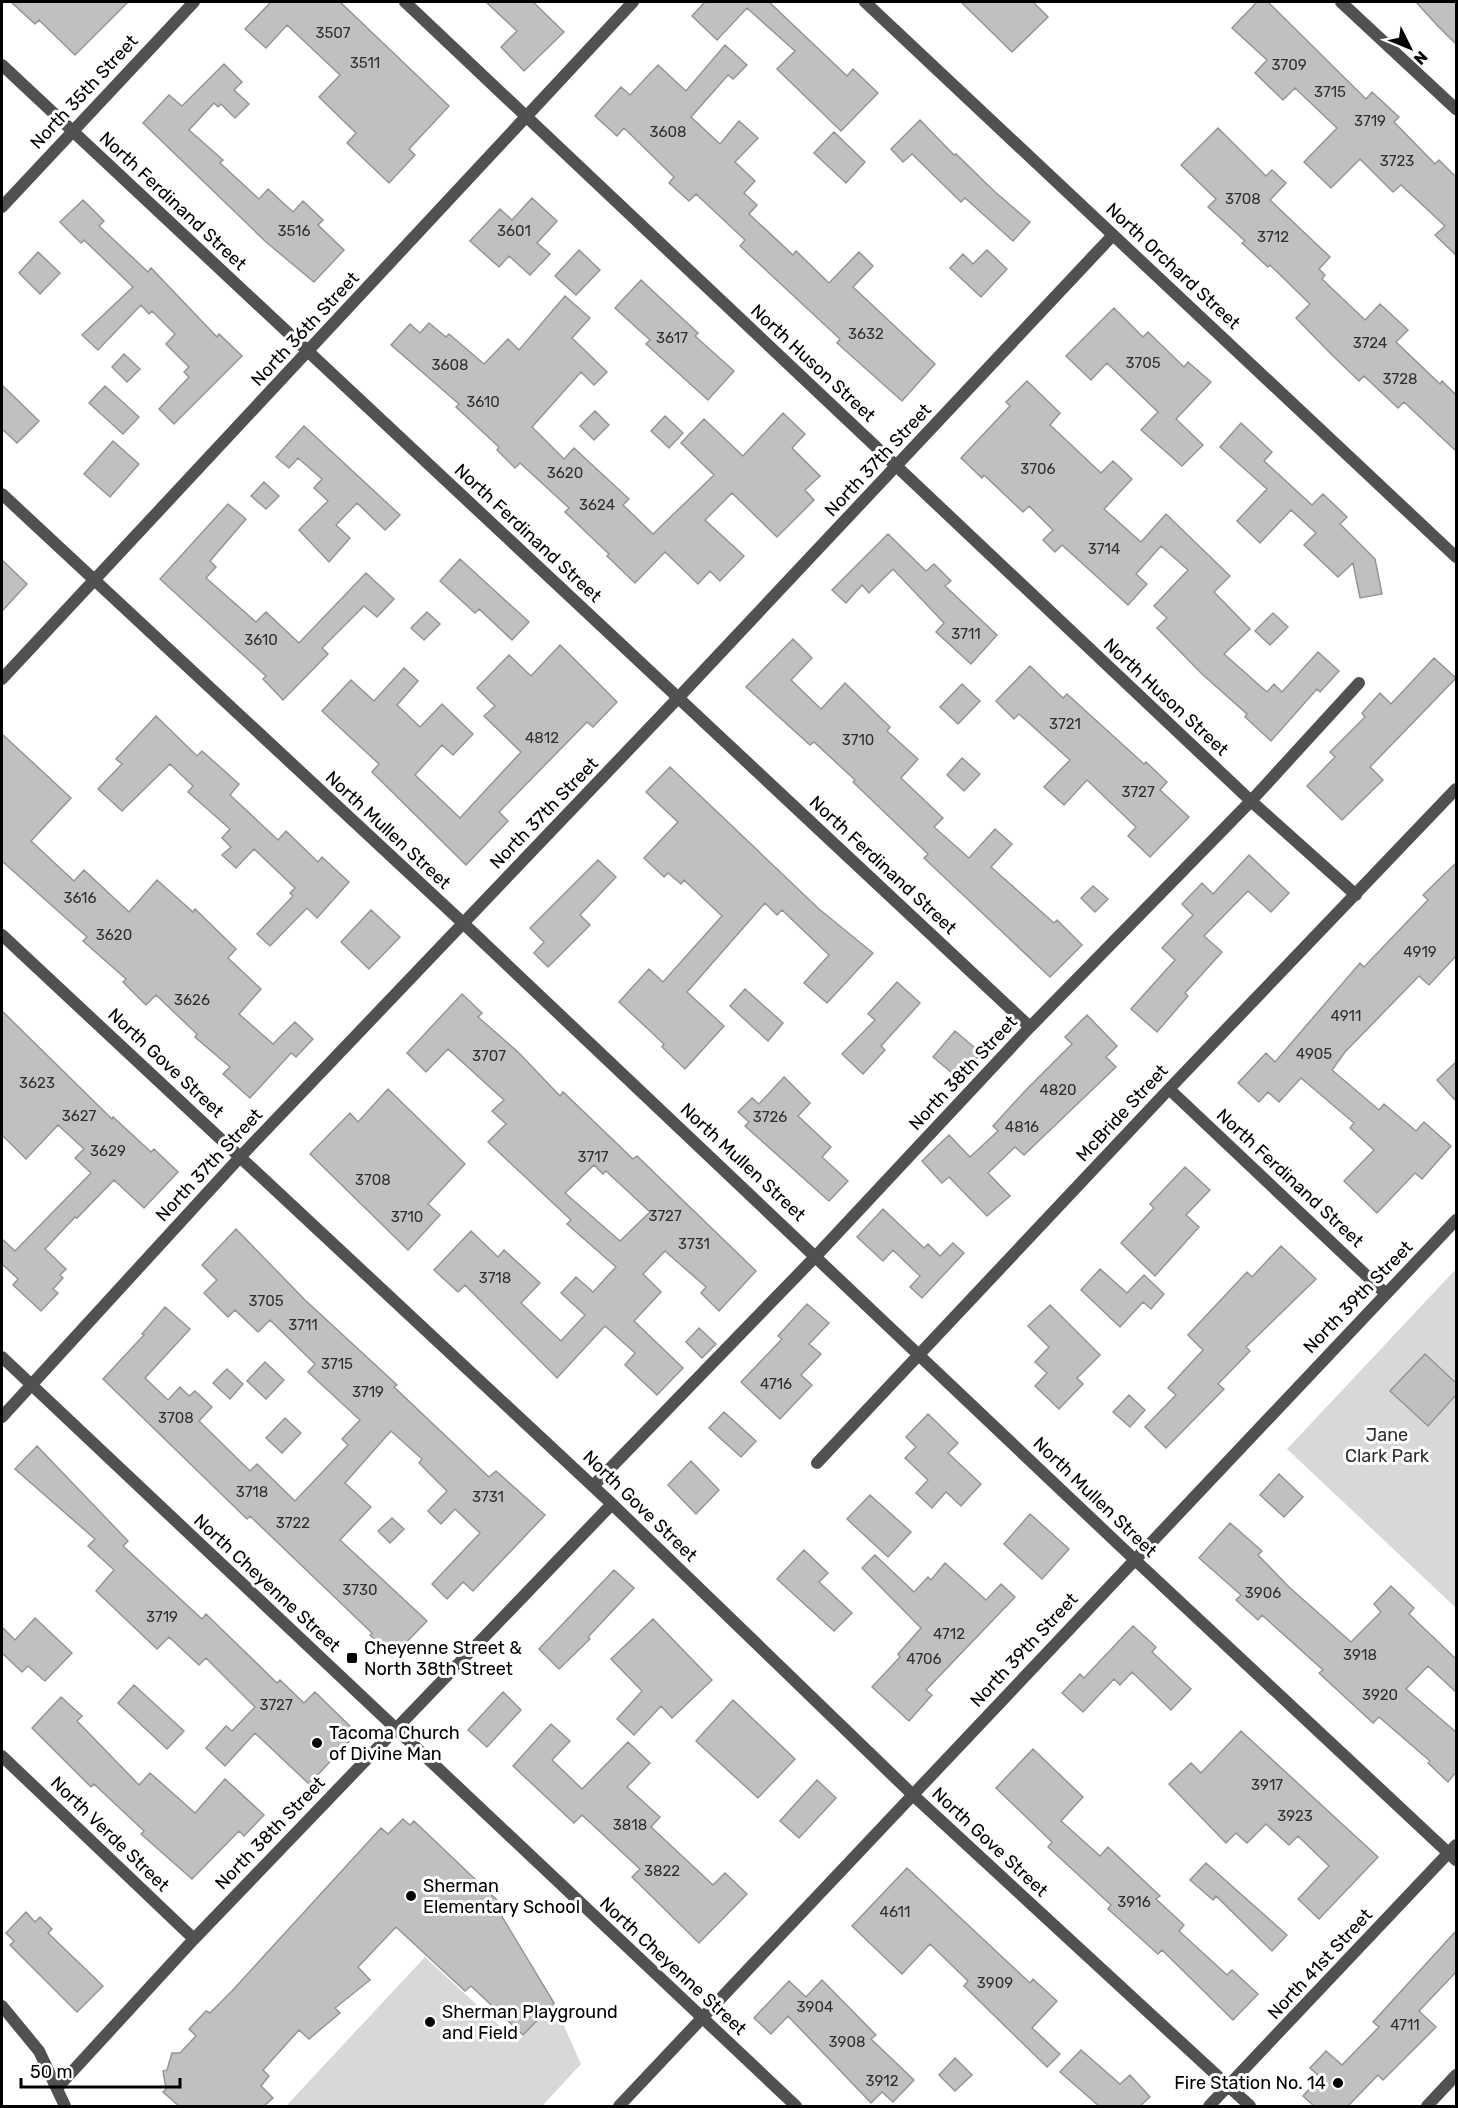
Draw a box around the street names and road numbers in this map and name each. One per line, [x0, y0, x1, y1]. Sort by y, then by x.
street label: North 35th Street [25, 30, 143, 154]
street label: North Ferdinand Street [95, 127, 251, 275]
street label: North Orchard Street [1101, 198, 1245, 334]
street label: North 36th Street [246, 267, 364, 391]
street label: North Huson Street [746, 299, 880, 427]
street label: North 37th Street [820, 399, 936, 521]
street label: North Ferdinand Street [450, 459, 606, 607]
street label: North Huson Street [1099, 633, 1233, 761]
street label: North 37th Street [485, 753, 603, 873]
street label: North Mullen Street [321, 766, 455, 894]
street label: North Ferdinand Street [805, 791, 961, 939]
street label: North Gove Street [103, 1004, 229, 1122]
street label: North 38th Street [904, 1011, 1022, 1135]
street label: McBride Street [1071, 1060, 1173, 1166]
street label: North Mullen Street [676, 1098, 810, 1226]
street label: North 37th Street [151, 1104, 267, 1226]
street label: North Ferdinand Street [1212, 1104, 1368, 1252]
street label: North 39th Street [1299, 1236, 1417, 1358]
street label: North Mullen Street [1029, 1432, 1161, 1562]
street label: North Gove Street [578, 1446, 702, 1566]
street label: North Cheyenne Street [189, 1509, 345, 1657]
street label: North 39th Street [965, 1588, 1083, 1712]
street label: North Verde Street [46, 1772, 174, 1896]
street label: North 38th Street [210, 1772, 330, 1894]
street label: North Gove Street [927, 1783, 1053, 1901]
street label: North Cheyenne Street [595, 1892, 751, 2040]
street label: North 41st Street [1263, 1904, 1377, 2024]

